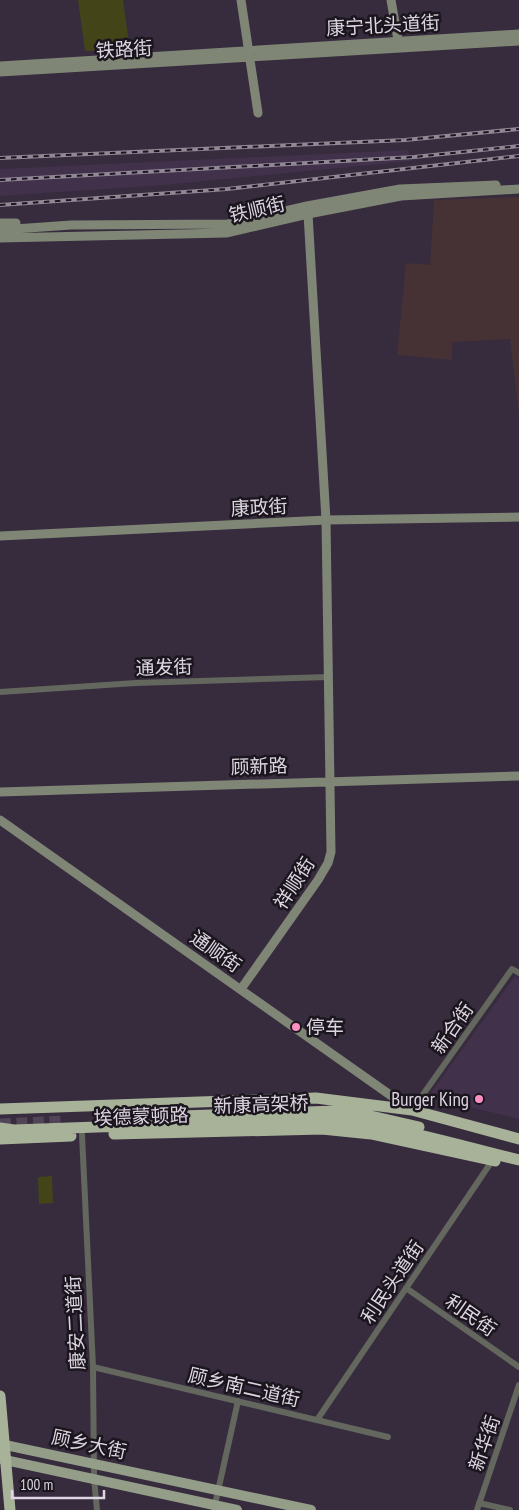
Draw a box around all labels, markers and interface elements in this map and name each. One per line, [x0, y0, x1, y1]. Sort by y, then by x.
street label: 康宁北头道街 [325, 10, 441, 40]
street label: 铁路街 [95, 36, 153, 62]
street label: 铁顺街 [227, 191, 287, 227]
street label: 康政街 [230, 494, 288, 520]
street label: 通发街 [135, 654, 193, 680]
street label: 顾新路 [230, 753, 288, 779]
street label: 祥顺街 [268, 853, 320, 913]
street label: 通顺街 [186, 925, 246, 977]
street label: 新合街 [426, 998, 478, 1058]
place label: 停车 [306, 1015, 344, 1039]
marker: 停车 [290, 1021, 302, 1033]
place label: Burger King [391, 1087, 469, 1111]
street label: 新康高架桥 [213, 1090, 309, 1118]
marker: Burger King [473, 1093, 485, 1105]
street label: 埃德蒙顿路 [93, 1102, 189, 1130]
street label: 利民头道街 [355, 1236, 429, 1328]
street label: 康安二道街 [61, 1275, 89, 1371]
street label: 利民街 [441, 1289, 501, 1341]
street label: 顾乡南二道街 [186, 1362, 302, 1412]
street label: 新华街 [463, 1412, 505, 1474]
street label: 顾乡大街 [49, 1424, 129, 1464]
scale bar [12, 1468, 105, 1500]
text: 100 m [20, 1475, 53, 1494]

